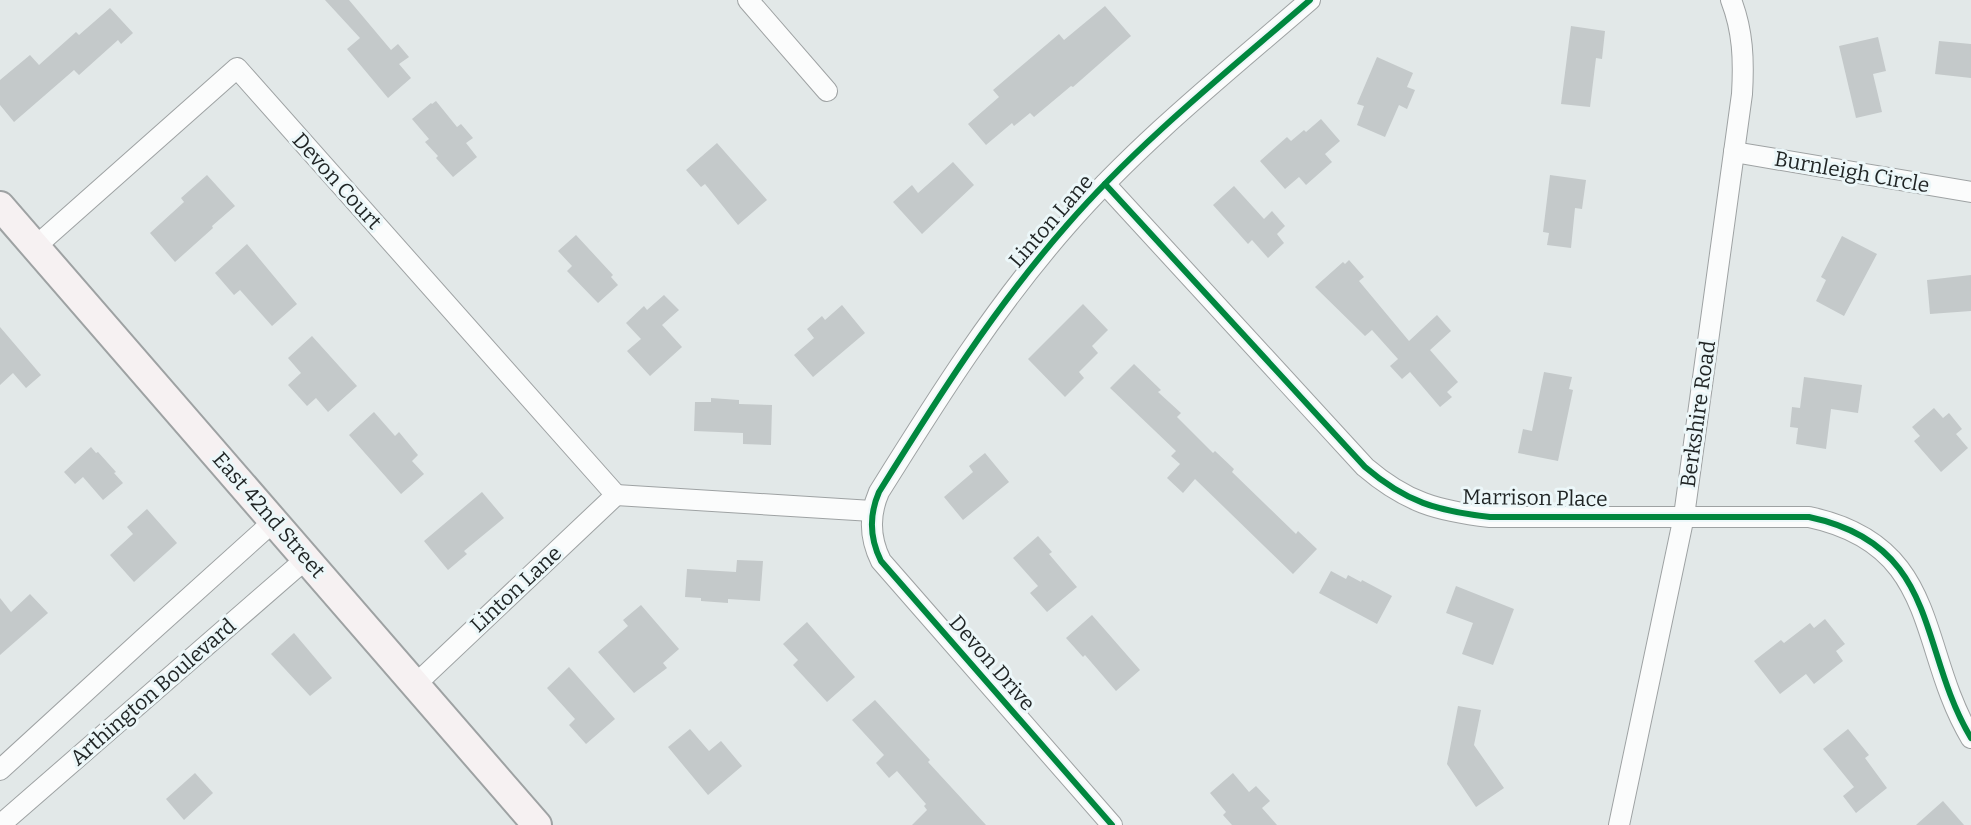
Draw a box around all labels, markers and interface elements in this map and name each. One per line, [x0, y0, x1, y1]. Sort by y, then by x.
street label: Devon Court [287, 127, 387, 235]
street label: Burnleigh Circle [1772, 146, 1932, 198]
street label: Linton Lane [1003, 169, 1099, 273]
street label: Berkshire Road [1675, 339, 1721, 489]
street label: East 42nd Street [207, 447, 331, 584]
street label: Marrison Place [1462, 484, 1608, 512]
street label: Linton Lane [465, 540, 567, 638]
street label: Devon Drive [943, 610, 1041, 716]
street label: Arthington Boulevard [65, 613, 241, 771]

